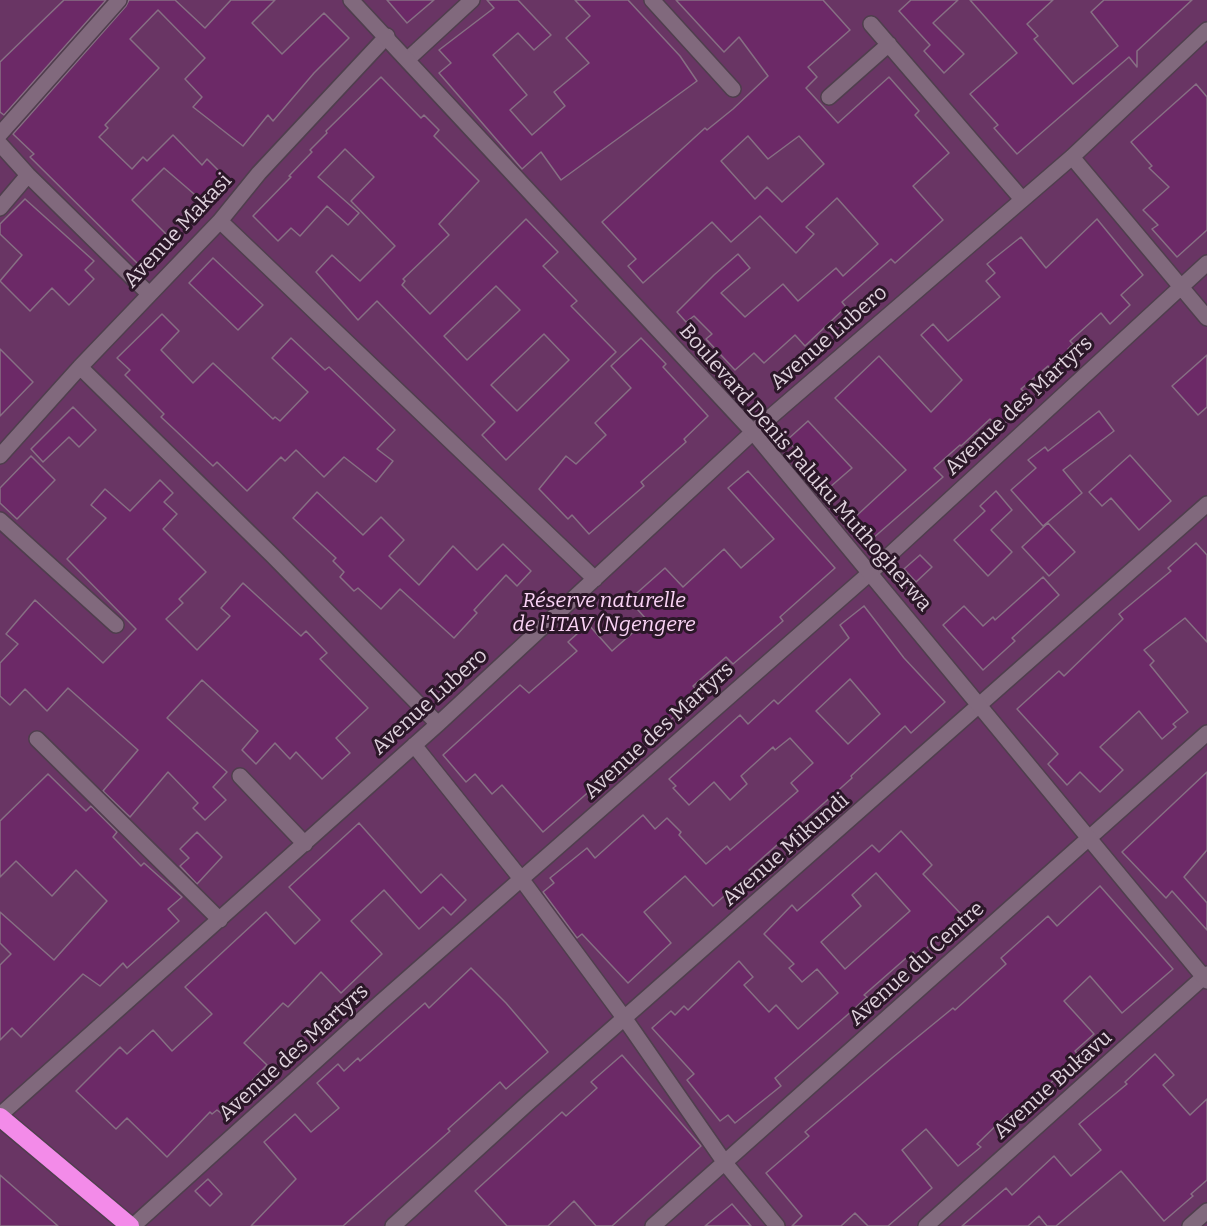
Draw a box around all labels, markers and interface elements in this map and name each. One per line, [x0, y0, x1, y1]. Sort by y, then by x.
street label: Avenue Makasi [119, 169, 237, 293]
street label: Avenue Lubero [765, 280, 893, 396]
street label: Boulevard Denis Paluku Muthogherwa [673, 319, 937, 617]
street label: Avenue des Martyrs [940, 331, 1098, 481]
park label: Réserve naturelle de l'ITAV (Ngengere [513, 588, 695, 638]
street label: Avenue Lubero [367, 644, 493, 760]
street label: Avenue des Martyrs [579, 657, 739, 805]
street label: Avenue Mikundi [717, 788, 855, 912]
street label: Avenue du Centre [844, 897, 990, 1031]
street label: Avenue des Martyrs [214, 979, 374, 1127]
street label: Avenue Bukavu [989, 1025, 1117, 1145]

